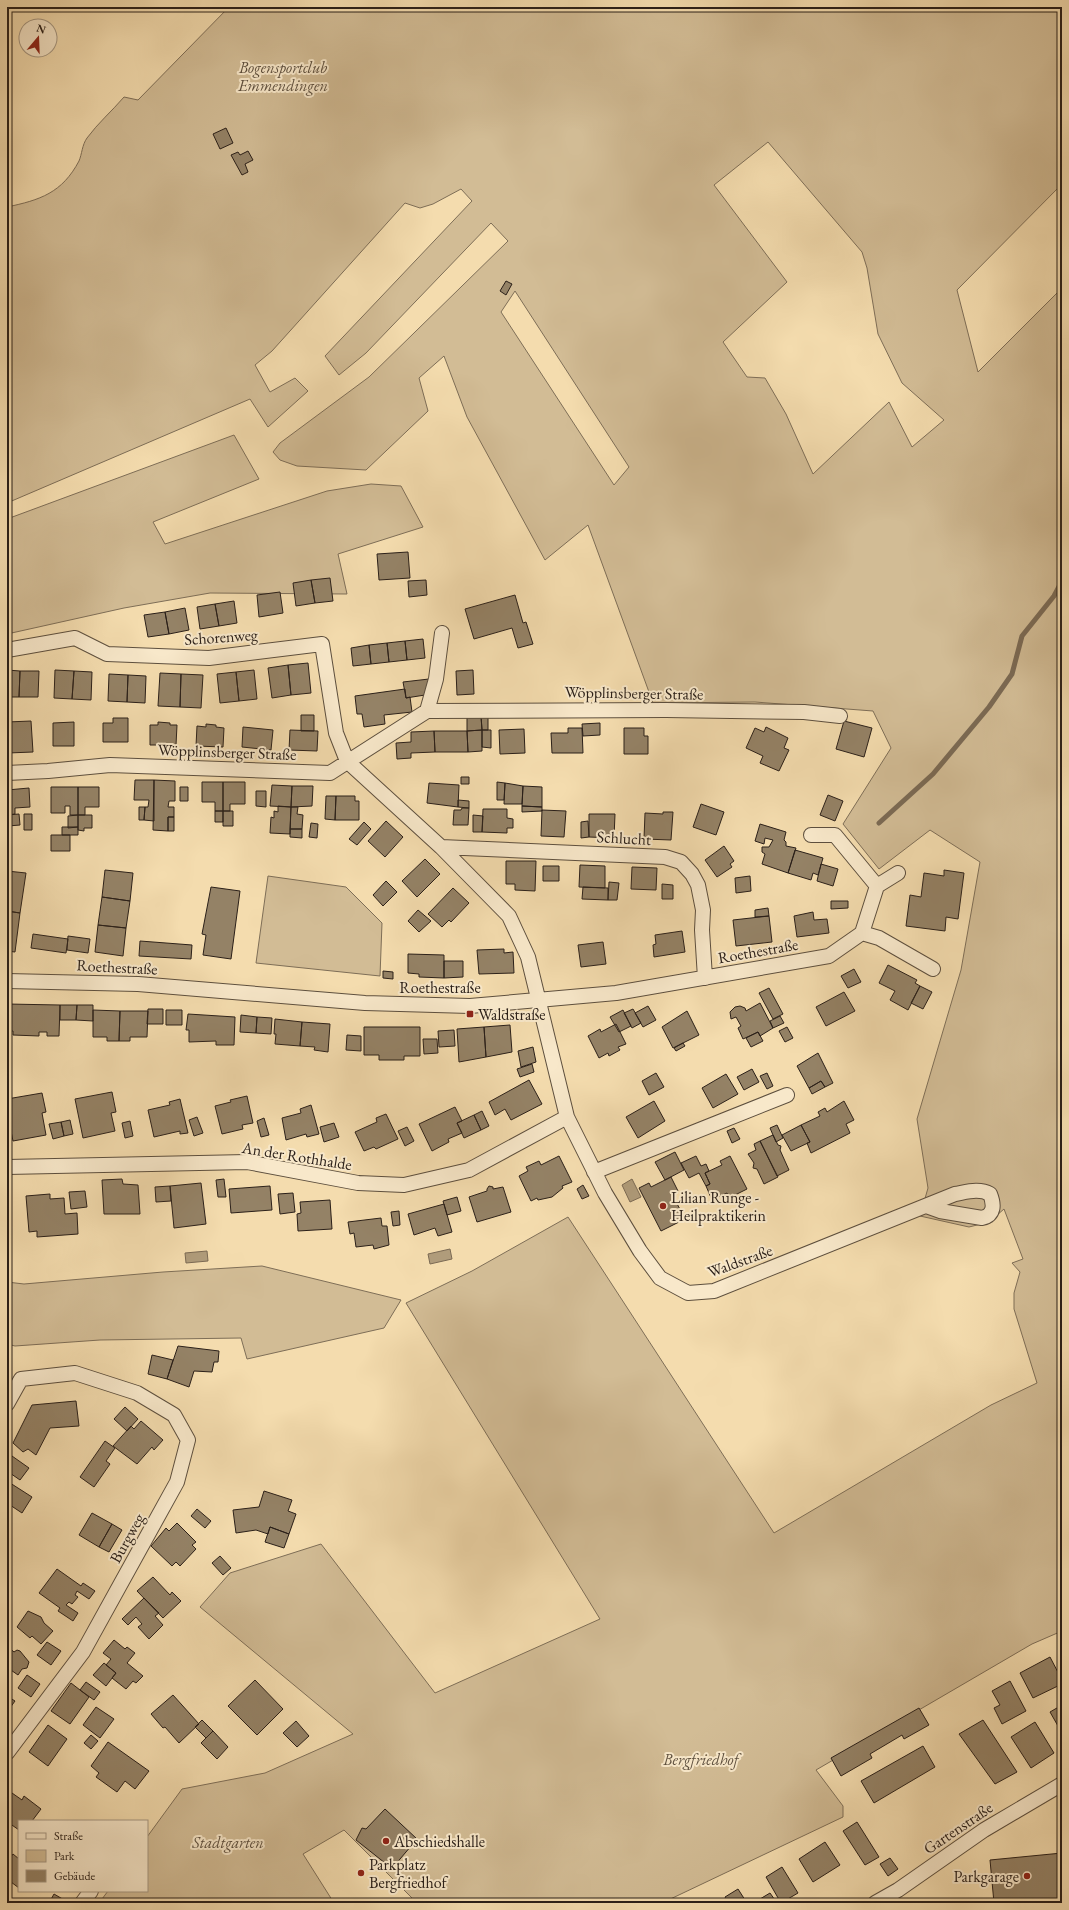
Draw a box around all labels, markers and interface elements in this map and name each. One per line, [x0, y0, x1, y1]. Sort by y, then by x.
north arrow [18, 18, 58, 58]
text: N [35, 20, 48, 37]
park label: Bogensportclub Emmendingen [237, 57, 328, 96]
street label: Schorenweg [184, 624, 259, 650]
street label: Wöpplinsberger Straße [564, 681, 704, 705]
street label: Wöpplinsberger Straße [157, 739, 297, 765]
street label: Schlucht [596, 826, 652, 850]
street label: Roethestraße [716, 934, 800, 968]
street label: Roethestraße [76, 954, 158, 980]
street label: Roethestraße [399, 977, 481, 998]
place label: Waldstraße [478, 1004, 546, 1025]
marker: Waldstraße [465, 1009, 475, 1019]
street label: An der Rothhalde [240, 1137, 353, 1175]
place label: Lilian Runge - Heilpraktikerin [671, 1187, 766, 1226]
marker: Lilian Runge - Heilpraktikerin [658, 1201, 668, 1211]
street label: Waldstraße [705, 1240, 775, 1282]
street label: Burgweg [105, 1508, 150, 1567]
park label: Bergfriedhof [662, 1749, 743, 1770]
street label: Gartenstraße [919, 1797, 997, 1859]
legend [18, 1820, 148, 1892]
text: Straße [54, 1828, 83, 1844]
place label: Abschiedshalle [393, 1831, 485, 1852]
park label: Stadtgarten [191, 1832, 264, 1853]
marker: Abschiedshalle [381, 1836, 391, 1846]
text: Park [54, 1848, 75, 1864]
place label: Parkplatz Bergfriedhof [369, 1854, 449, 1893]
place label: Parkgarage [953, 1866, 1019, 1887]
text: Gebäude [54, 1868, 96, 1884]
marker: Parkplatz Bergfriedhof [356, 1868, 366, 1878]
marker: Parkgarage [1022, 1871, 1032, 1881]

